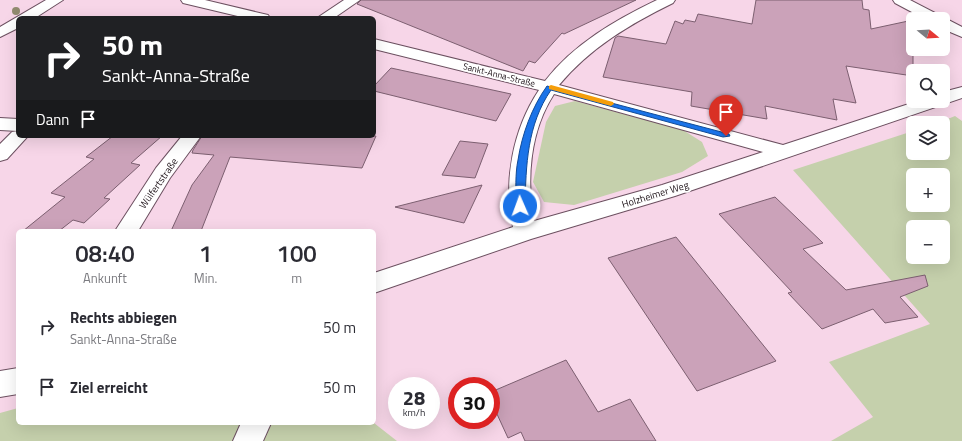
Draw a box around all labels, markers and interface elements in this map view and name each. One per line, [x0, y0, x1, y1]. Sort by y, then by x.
north arrow [906, 12, 950, 56]
map controls [906, 12, 950, 264]
text: 50 m [102, 23, 163, 66]
icon: right [36, 32, 88, 84]
street label: Sankt-Anna-Straße [462, 59, 537, 90]
text: Sankt-Anna-Straße [102, 62, 250, 89]
button: search [906, 64, 950, 108]
pin [709, 95, 743, 136]
icon: arrive [715, 101, 737, 123]
text: Dann [36, 108, 69, 131]
icon: arrive [77, 108, 99, 130]
button: layers [906, 116, 950, 160]
street label: Wülfertstraße [135, 155, 181, 212]
button: + [906, 168, 950, 212]
street label: Holzheimer Weg [620, 177, 691, 212]
position arrow [499, 185, 541, 227]
button: − [906, 220, 950, 264]
text: 08:40 [75, 235, 135, 271]
text: 1 [199, 235, 212, 271]
text: 100 [276, 235, 317, 271]
text: Ankunft [83, 268, 127, 288]
text: Min. [194, 268, 217, 288]
text: m [291, 268, 302, 288]
text: Rechts abbiegen [70, 306, 177, 329]
icon: right [36, 316, 58, 338]
text: 50 m [323, 316, 356, 339]
text: Sankt-Anna-Straße [70, 329, 177, 349]
icon: arrive [36, 376, 58, 398]
text: Ziel erreicht [70, 376, 148, 399]
text: 50 m [323, 376, 356, 399]
speed limit sign: 30 [448, 377, 500, 429]
text: 28 [403, 382, 425, 413]
text: km/h [403, 405, 425, 420]

